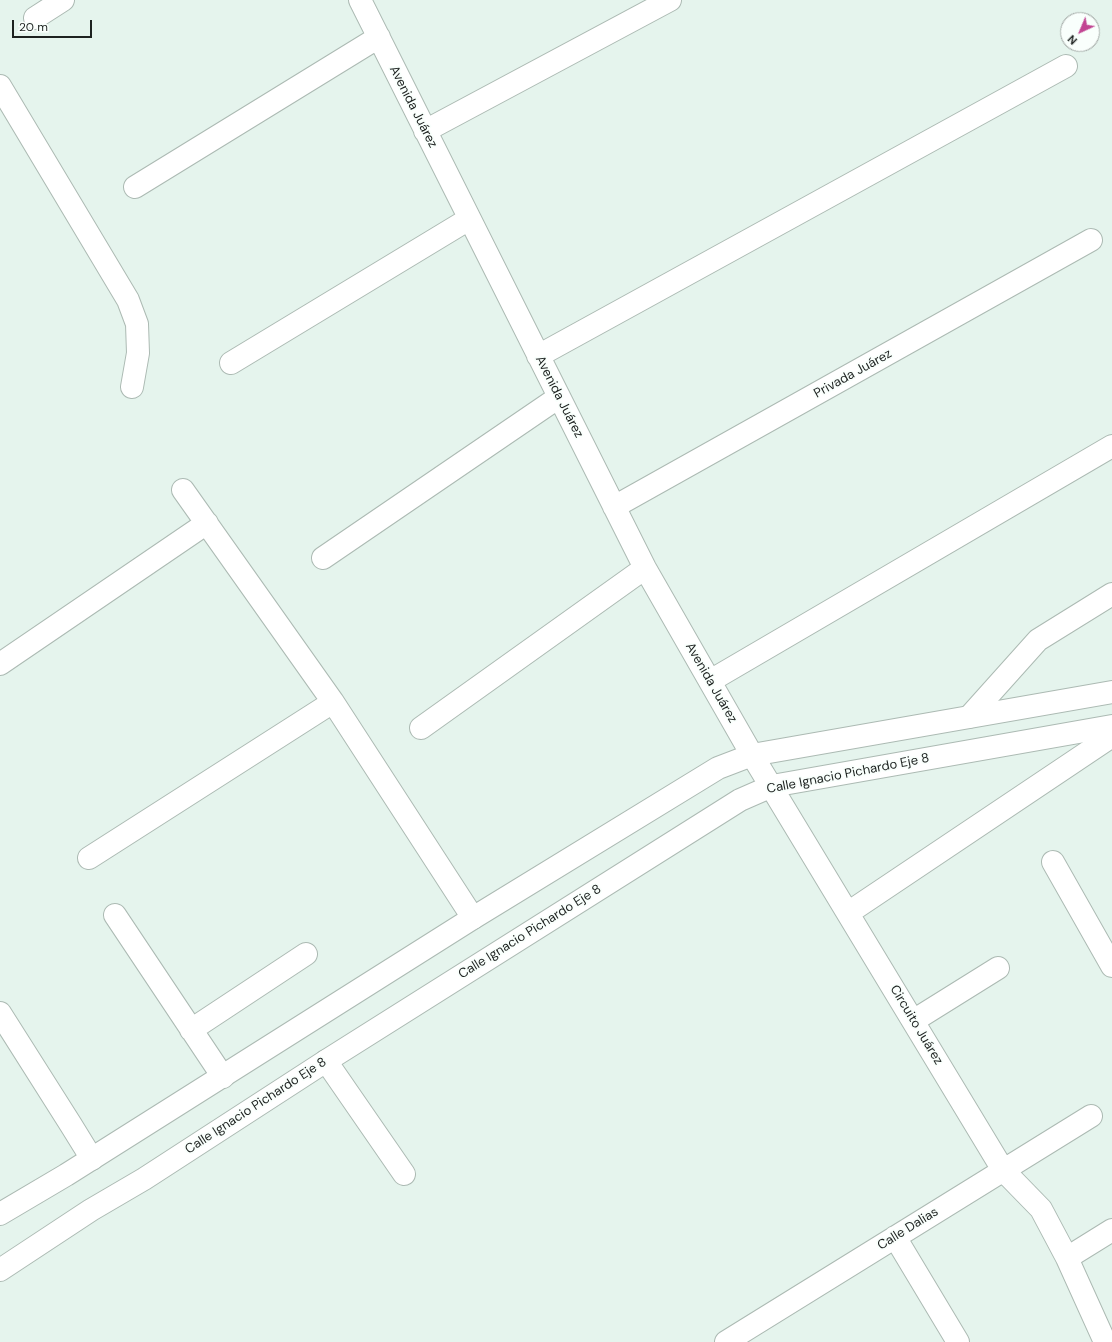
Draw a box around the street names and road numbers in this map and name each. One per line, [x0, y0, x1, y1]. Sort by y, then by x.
street label: Avenida Juárez [386, 63, 440, 151]
street label: Privada Juárez [811, 346, 895, 402]
street label: Avenida Juárez [532, 353, 586, 441]
street label: Avenida Juárez [682, 640, 740, 726]
street label: Calle Ignacio Pichardo Eje 8 [765, 751, 931, 797]
street label: Calle Ignacio Pichardo Eje 8 [456, 882, 604, 982]
street label: Circuito Juárez [886, 982, 946, 1068]
street label: Calle Ignacio Pichardo Eje 8 [182, 1054, 330, 1158]
street label: Calle Dalias [875, 1204, 941, 1254]

